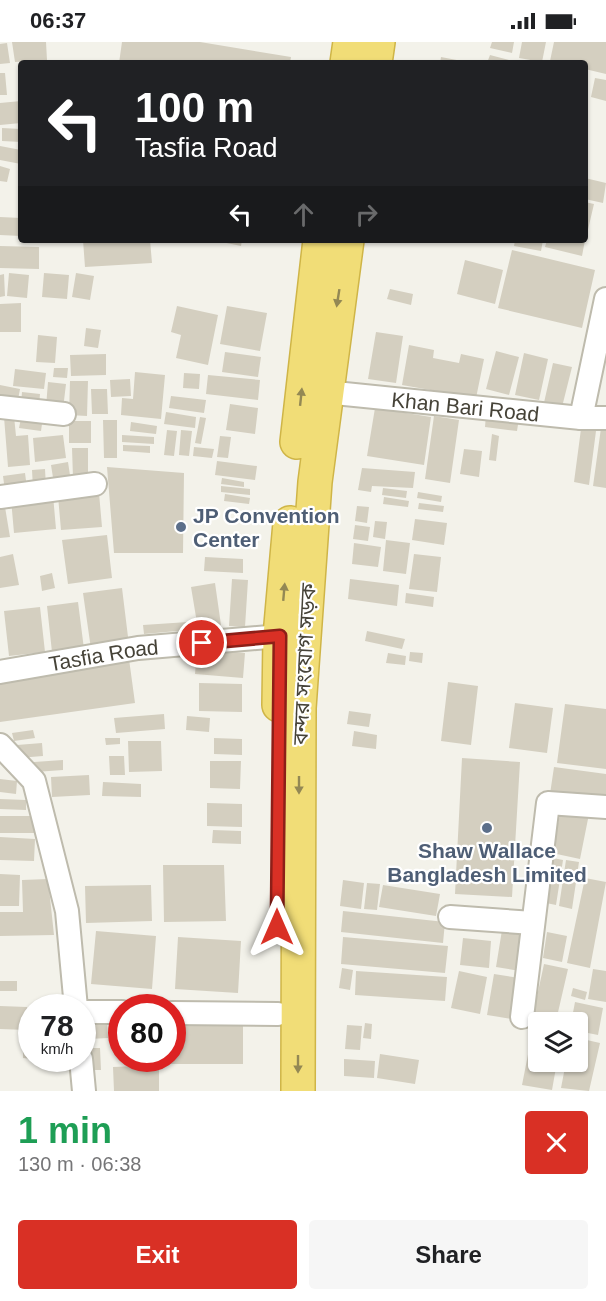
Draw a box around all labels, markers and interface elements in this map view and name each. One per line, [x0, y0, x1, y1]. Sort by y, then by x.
text: 06:37 [30, 8, 86, 33]
icon: left [36, 84, 114, 162]
text: 100 m [135, 84, 254, 131]
text: Tasfia Road [135, 133, 278, 163]
icon: left [224, 198, 257, 231]
icon: ahead [287, 198, 320, 231]
icon: right [350, 198, 383, 231]
one-way arrow [333, 288, 342, 307]
street label: Khan Bari Road [390, 387, 540, 425]
one-way arrow [296, 388, 306, 407]
place label: JP Convention Center [193, 504, 340, 551]
marker: JP Convention Center [174, 520, 188, 534]
one-way arrow [279, 582, 289, 601]
street label: বন্দর সংযোগ সড়ক [288, 582, 320, 746]
pin [176, 617, 227, 668]
icon: arrive [185, 626, 218, 659]
street label: Tasfia Road [47, 635, 159, 675]
one-way arrow [294, 775, 304, 794]
marker: Shaw Wallace Bangladesh Limited [480, 821, 494, 835]
place label: Shaw Wallace Bangladesh Limited [387, 839, 587, 886]
position arrow [245, 895, 309, 959]
speed limit sign: 80 [108, 994, 186, 1072]
text: 78 [40, 1009, 74, 1042]
map controls [528, 1012, 588, 1072]
button: layers [528, 1012, 588, 1072]
text: km/h [41, 1040, 73, 1057]
one-way arrow [293, 1054, 303, 1073]
text: 1 min [18, 1110, 112, 1151]
button: close [525, 1111, 588, 1174]
text: 130 m · 06:38 [18, 1153, 141, 1175]
button: Exit [18, 1220, 297, 1289]
button: Share [309, 1220, 588, 1289]

